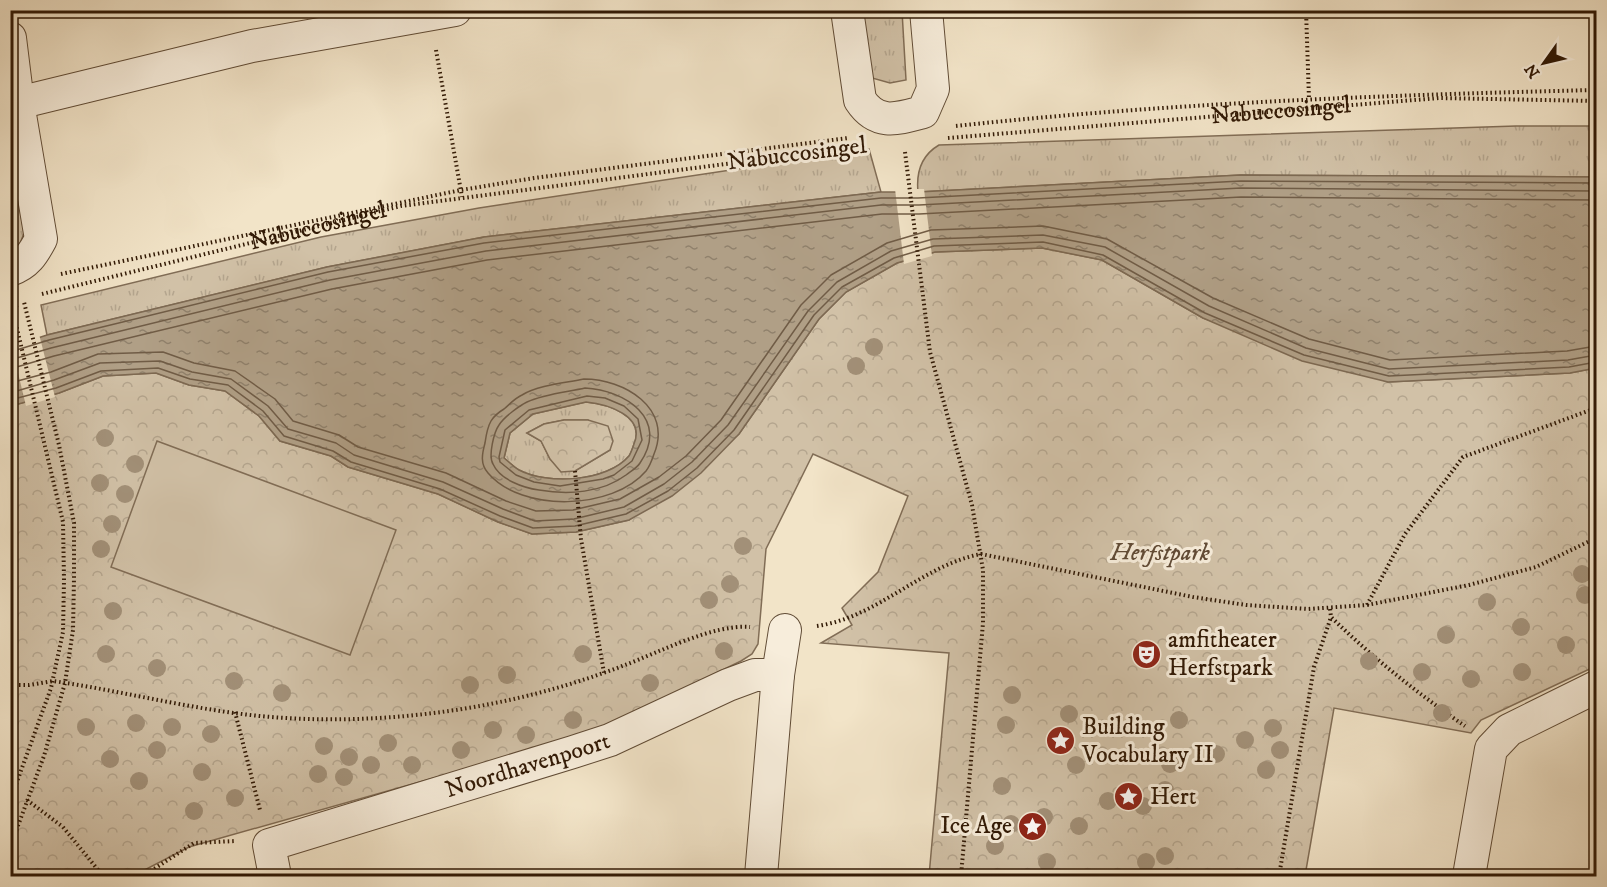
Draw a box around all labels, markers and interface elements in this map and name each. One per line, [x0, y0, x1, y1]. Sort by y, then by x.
north arrow [1514, 33, 1574, 93]
text: N [1520, 60, 1544, 82]
street label: Nabuccosingel [1210, 90, 1353, 132]
street label: Nabuccosingel [726, 130, 869, 177]
street label: Nabuccosingel [246, 195, 390, 258]
park label: Herfstpark [1109, 538, 1210, 568]
place label: amfitheater Herfstpark [1168, 625, 1277, 683]
theatre icon: amfitheater Herfstpark [1131, 638, 1163, 670]
place label: Building Vocabulary II [1081, 712, 1214, 770]
place icon: Building Vocabulary II [1045, 725, 1077, 757]
street label: Noordhavenpoort [441, 726, 614, 805]
place icon: Hert [1113, 781, 1145, 813]
place label: Hert [1150, 782, 1197, 812]
place icon: Ice Age [1017, 810, 1049, 842]
place label: Ice Age [940, 811, 1012, 841]

